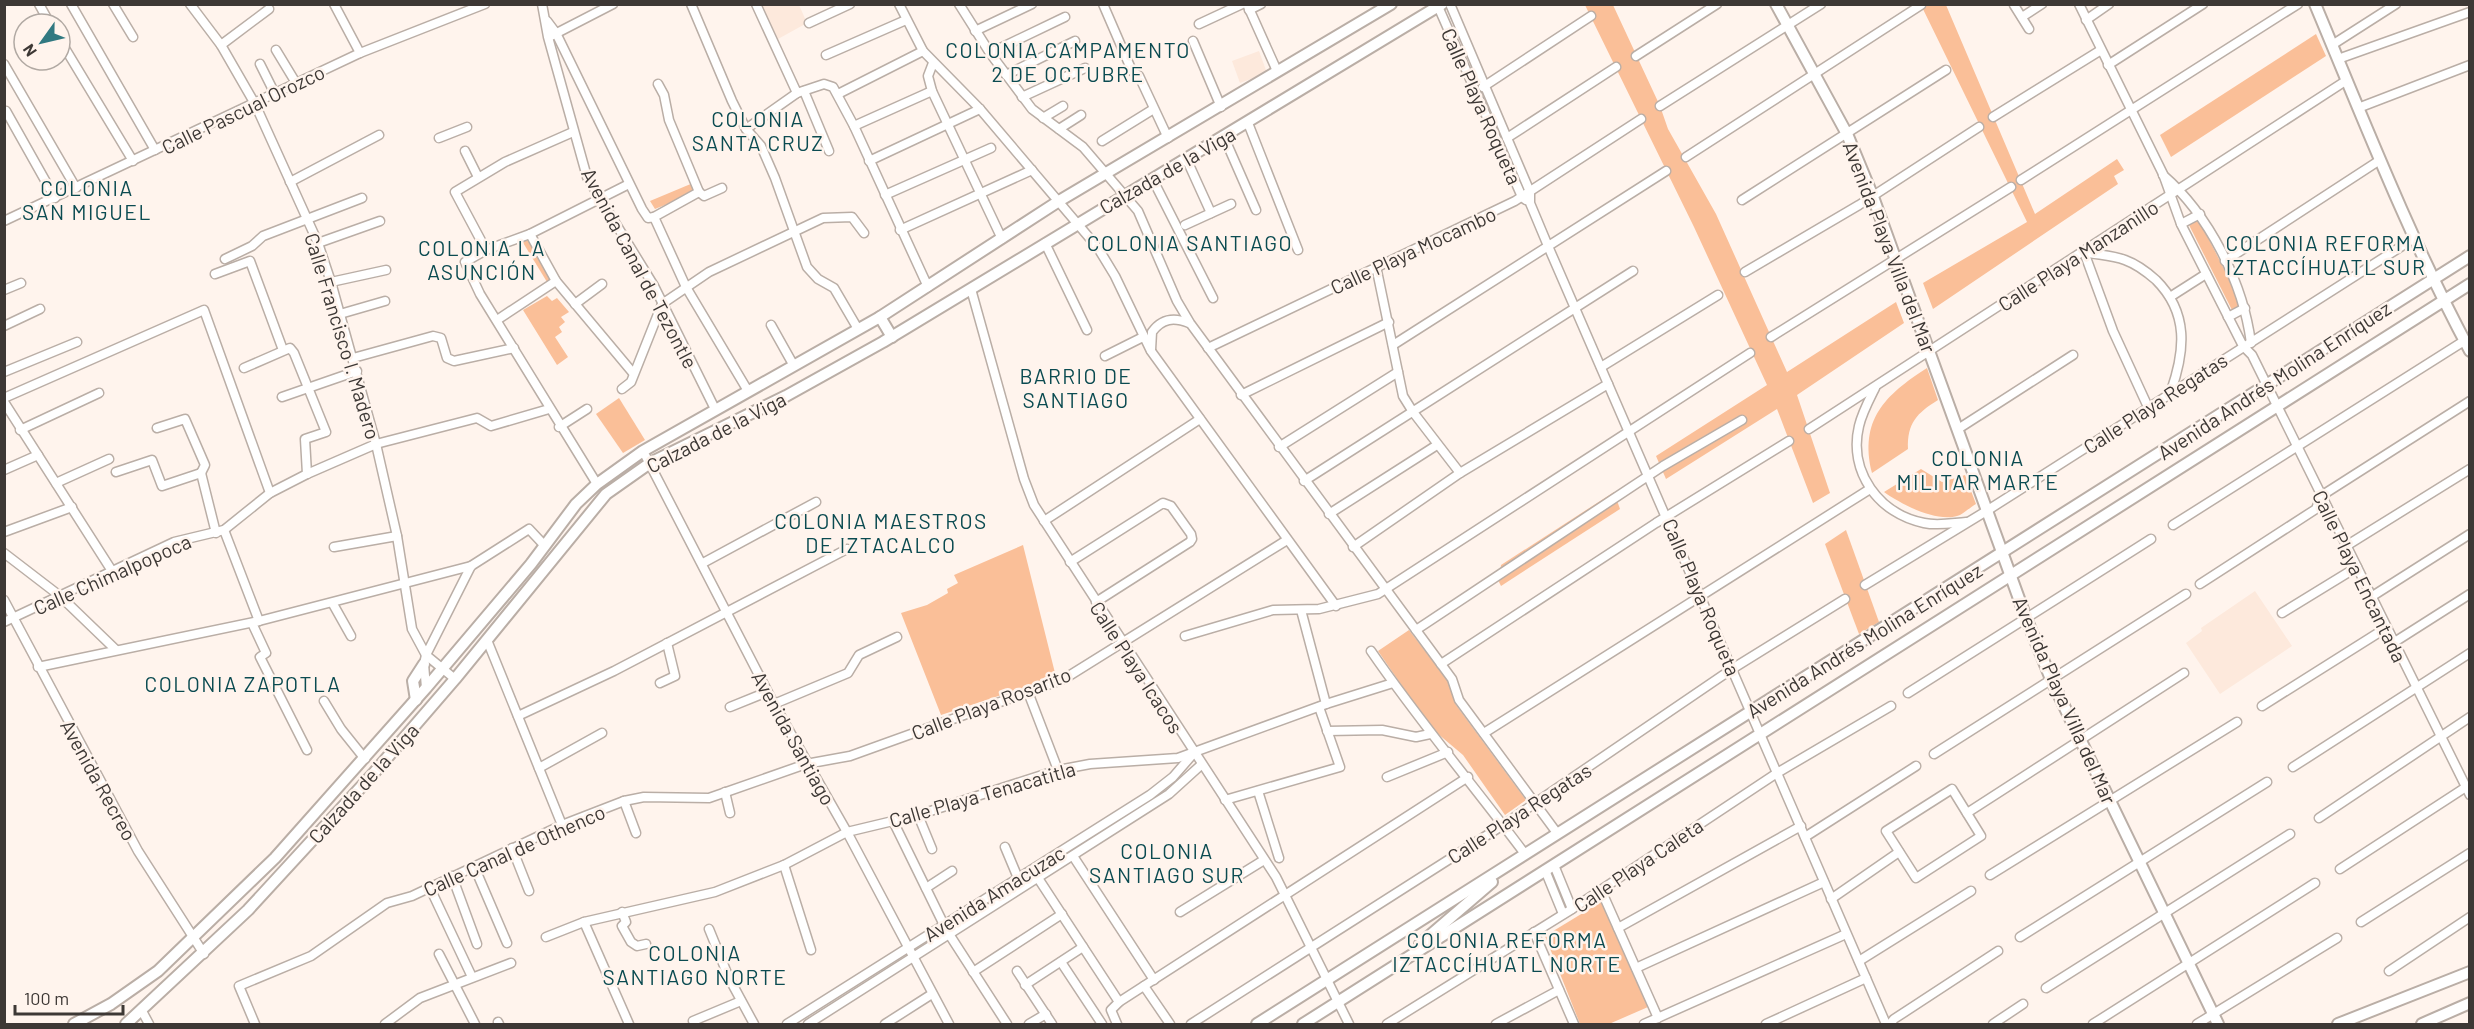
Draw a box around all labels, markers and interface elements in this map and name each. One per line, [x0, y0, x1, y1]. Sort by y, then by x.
north arrow [12, 12, 72, 72]
street label: Calle Playa Roqueta [1437, 24, 1527, 188]
district label: COLONIA CAMPAMENTO 2 DE OCTUBRE [945, 37, 1191, 86]
text: N [18, 41, 40, 60]
street label: Calle Pascual Orozco [158, 59, 328, 159]
district label: COLONIA SANTA CRUZ [692, 106, 824, 155]
street label: Calzada de la Viga [1095, 121, 1239, 219]
street label: Avenida Playa Villa del Mar [1839, 138, 1941, 356]
street label: Avenida Canal de Tezontle [577, 164, 703, 372]
district label: COLONIA SAN MIGUEL [22, 175, 152, 224]
street label: Calle Playa Manzanillo [1993, 194, 2163, 316]
street label: Calle Playa Mocambo [1326, 201, 1500, 299]
street label: Calle Francisco I. Madero [300, 230, 386, 442]
district label: COLONIA SANTIAGO [1087, 230, 1293, 255]
district label: COLONIA REFORMA IZTACCÍHUATL SUR [2226, 230, 2426, 279]
district label: COLONIA LA ASUNCIÓN [418, 235, 546, 284]
street label: Avenida Andrés Molina Enríquez [2153, 296, 2395, 464]
street label: Calle Playa Regatas [2079, 348, 2231, 458]
district label: BARRIO DE SANTIAGO [1019, 363, 1133, 412]
street label: Calzada de la Viga [642, 387, 790, 477]
district label: COLONIA MILITAR MARTE [1896, 445, 2060, 494]
street label: Calle Playa Encantada [2308, 486, 2412, 666]
district label: COLONIA MAESTROS DE IZTACALCO [774, 508, 988, 557]
street label: Calle Playa Roqueta [1658, 515, 1746, 679]
street label: Calle Chimalpopoca [30, 529, 194, 619]
street label: Avenida Andrés Molina Enríquez [1742, 557, 1986, 723]
street label: Avenida Playa Villa del Mar [2008, 593, 2122, 807]
street label: Calle Playa Icacos [1085, 597, 1189, 737]
street label: Calle Playa Rosarito [908, 662, 1074, 744]
street label: Avenida Santiago [747, 667, 841, 809]
district label: COLONIA ZAPOTLA [145, 671, 341, 696]
street label: Avenida Recreo [56, 715, 142, 845]
street label: Calzada de la Viga [303, 718, 423, 848]
street label: Calle Playa Tenacatitla [886, 756, 1078, 832]
street label: Calle Playa Regatas [1443, 758, 1595, 868]
street label: Calle Canal de Othenco [419, 799, 609, 901]
street label: Calle Playa Caleta [1569, 813, 1707, 917]
district label: COLONIA SANTIAGO SUR [1089, 838, 1245, 887]
street label: Avenida Amacuzac [919, 840, 1069, 946]
district label: COLONIA REFORMA IZTACCÍHUATL NORTE [1392, 927, 1622, 976]
district label: COLONIA SANTIAGO NORTE [603, 940, 787, 989]
scale bar [15, 978, 123, 1016]
text: 100 m [24, 987, 69, 1009]

